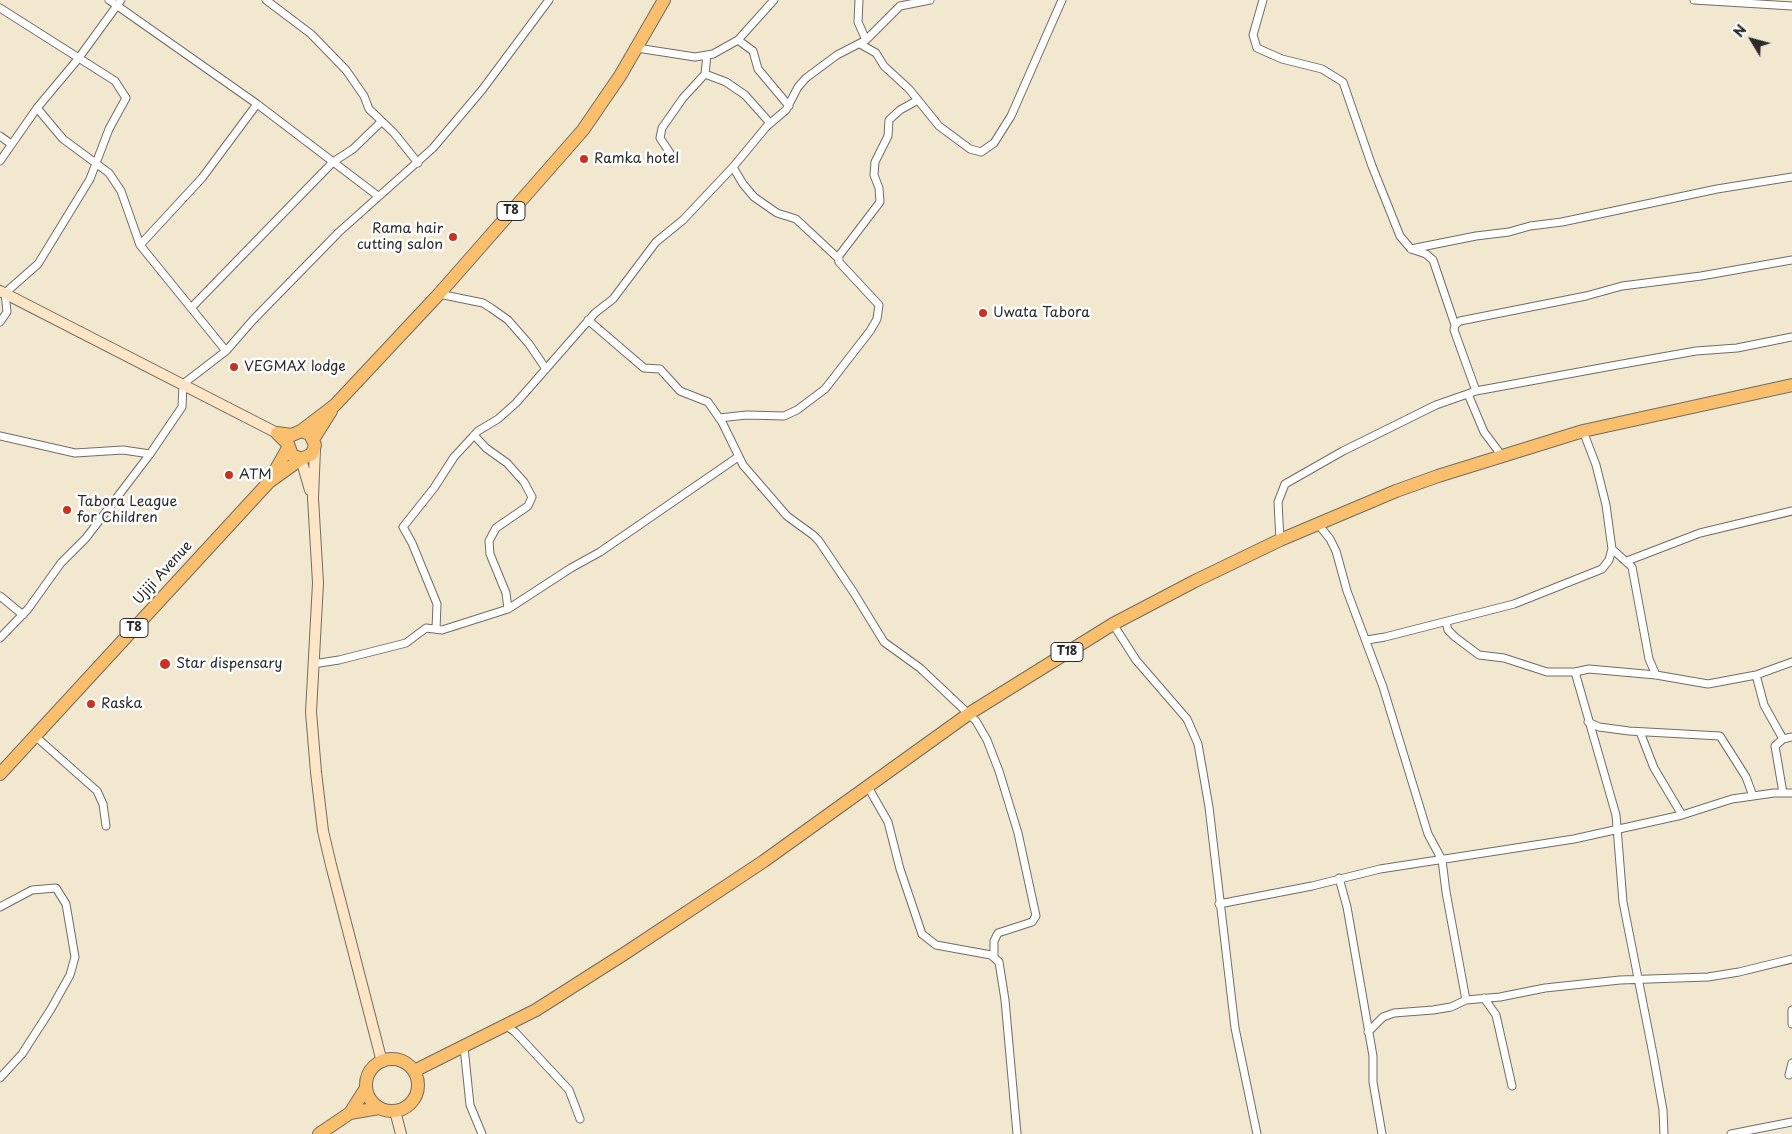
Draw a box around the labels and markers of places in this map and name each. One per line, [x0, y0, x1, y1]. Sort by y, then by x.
place label: Ramka hotel [594, 151, 679, 167]
marker: Ramka hotel [578, 153, 590, 165]
place label: Rama hair cutting salon [357, 221, 443, 253]
marker: Rama hair cutting salon [447, 231, 459, 243]
place label: Uwata Tabora [993, 305, 1090, 321]
marker: Uwata Tabora [977, 307, 989, 319]
place label: VEGMAX lodge [244, 359, 346, 375]
marker: VEGMAX lodge [228, 361, 240, 373]
place label: ATM [239, 467, 272, 483]
marker: ATM [223, 469, 235, 481]
place label: Tabora League for Children [77, 494, 177, 526]
marker: Tabora League for Children [61, 504, 73, 516]
place label: Star dispensary [176, 656, 282, 672]
marker: Star dispensary [158, 657, 172, 671]
place label: Raska [101, 696, 142, 712]
marker: Raska [85, 698, 97, 710]

